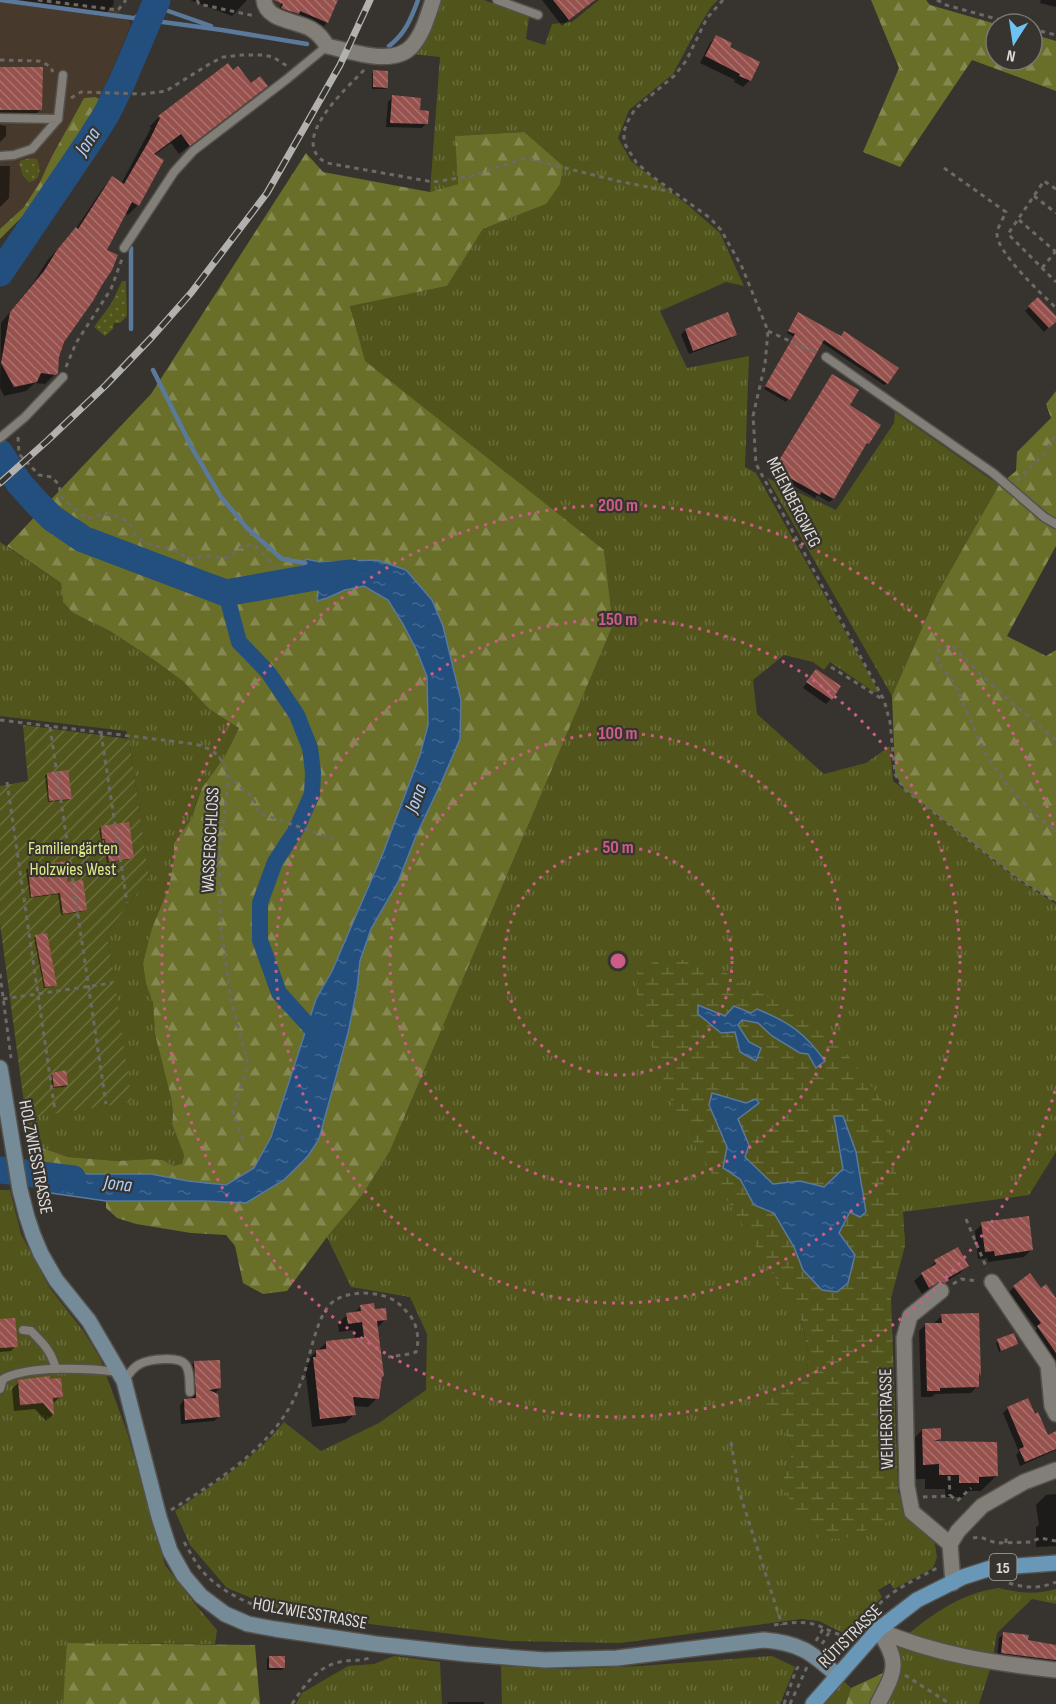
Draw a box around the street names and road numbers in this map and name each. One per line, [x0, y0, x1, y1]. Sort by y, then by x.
street label: MEIENBERGWEG [762, 453, 825, 551]
street label: WASSERSCHLOSS [197, 786, 224, 893]
street label: HOLZWIESSTRASSE [14, 1098, 57, 1216]
street label: WEIHERSTRASSE [875, 1368, 898, 1470]
road number: 15 [990, 1554, 1016, 1580]
street label: HOLZWIESSTRASSE [251, 1593, 369, 1634]
street label: RÜTISTRASSE [814, 1600, 887, 1673]

